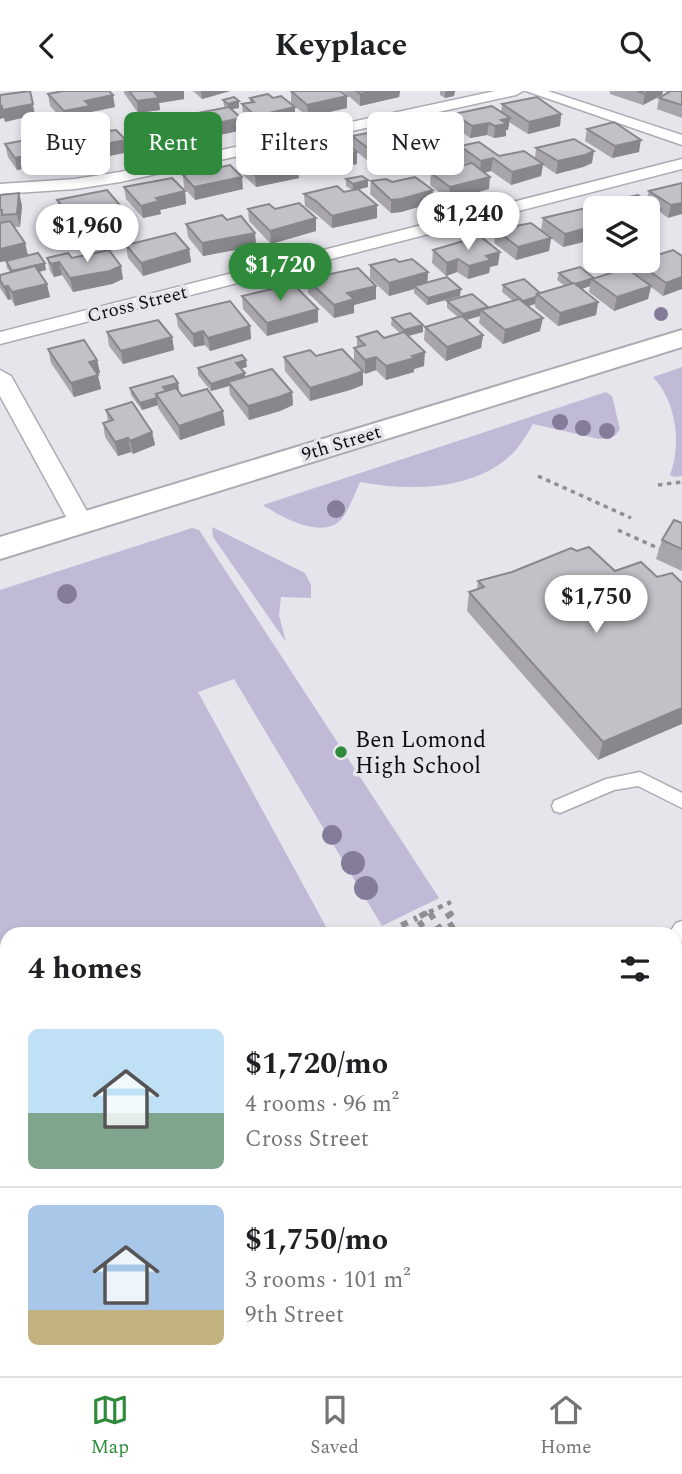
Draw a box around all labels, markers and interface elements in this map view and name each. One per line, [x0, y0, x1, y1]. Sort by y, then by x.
text: Keyplace [275, 21, 407, 70]
icon: back [28, 27, 66, 65]
icon: search [616, 27, 654, 65]
chip: Buy [21, 112, 110, 175]
chip: Rent [124, 112, 222, 175]
chip: Filters [236, 112, 353, 175]
chip: New [367, 112, 464, 175]
pin: $1,240 [411, 193, 525, 252]
map controls [583, 196, 660, 273]
button: layers [583, 196, 660, 273]
text: $1,240 [433, 197, 503, 232]
pin: $1,960 [30, 205, 144, 264]
text: $1,960 [52, 209, 122, 244]
pin: $1,720 [223, 243, 337, 303]
text: $1,720 [245, 248, 315, 283]
street label: Cross Street [84, 278, 191, 331]
street label: 9th Street [298, 418, 385, 469]
pin: $1,750 [539, 575, 653, 635]
text: $1,750 [561, 580, 631, 615]
place label: Ben Lomond High School [355, 723, 486, 784]
marker: Ben Lomond High School [333, 744, 349, 760]
text: 4 homes [28, 946, 142, 992]
icon: filters [616, 950, 654, 988]
text: $1,720/mo [245, 1041, 388, 1087]
icon: home [84, 1057, 168, 1141]
text: 4 rooms · 96 m² [245, 1087, 399, 1122]
text: Cross Street [245, 1122, 369, 1157]
text: $1,750/mo [245, 1217, 388, 1263]
icon: home [84, 1233, 168, 1317]
text: 3 rooms · 101 m² [245, 1263, 411, 1298]
text: 9th Street [245, 1298, 344, 1333]
tab: Map [91, 1391, 129, 1462]
tab: Saved [310, 1391, 359, 1462]
tab: Home [540, 1391, 591, 1462]

